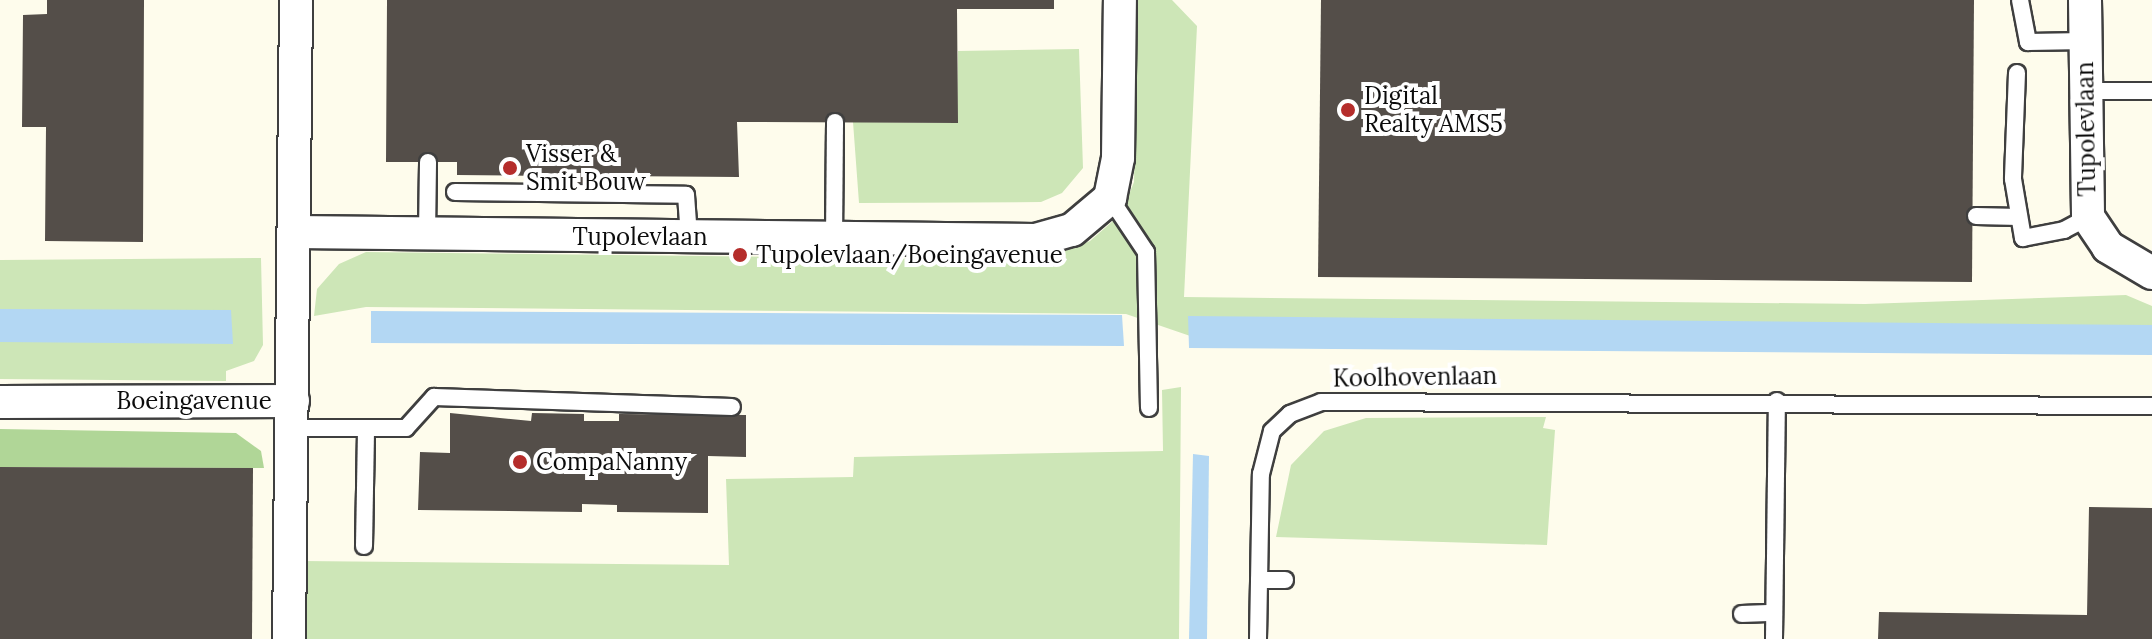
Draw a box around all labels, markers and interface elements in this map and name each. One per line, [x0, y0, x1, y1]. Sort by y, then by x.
street label: Tupolevlaan [2070, 61, 2102, 197]
place label: Digital Realty AMS5 [1364, 82, 1503, 138]
marker: Digital Realty AMS5 [1339, 101, 1357, 119]
place label: Visser & Smit Bouw [526, 140, 646, 196]
marker: Visser & Smit Bouw [501, 159, 519, 177]
street label: Tupolevlaan [572, 223, 708, 251]
place label: Tupolevlaan/Boeingavenue [756, 241, 1063, 269]
marker: Tupolevlaan/Boeingavenue [731, 246, 749, 264]
street label: Koolhovenlaan [1333, 361, 1497, 393]
street label: Boeingavenue [116, 387, 272, 415]
place label: CompaNanny [536, 448, 687, 476]
marker: CompaNanny [511, 453, 529, 471]

